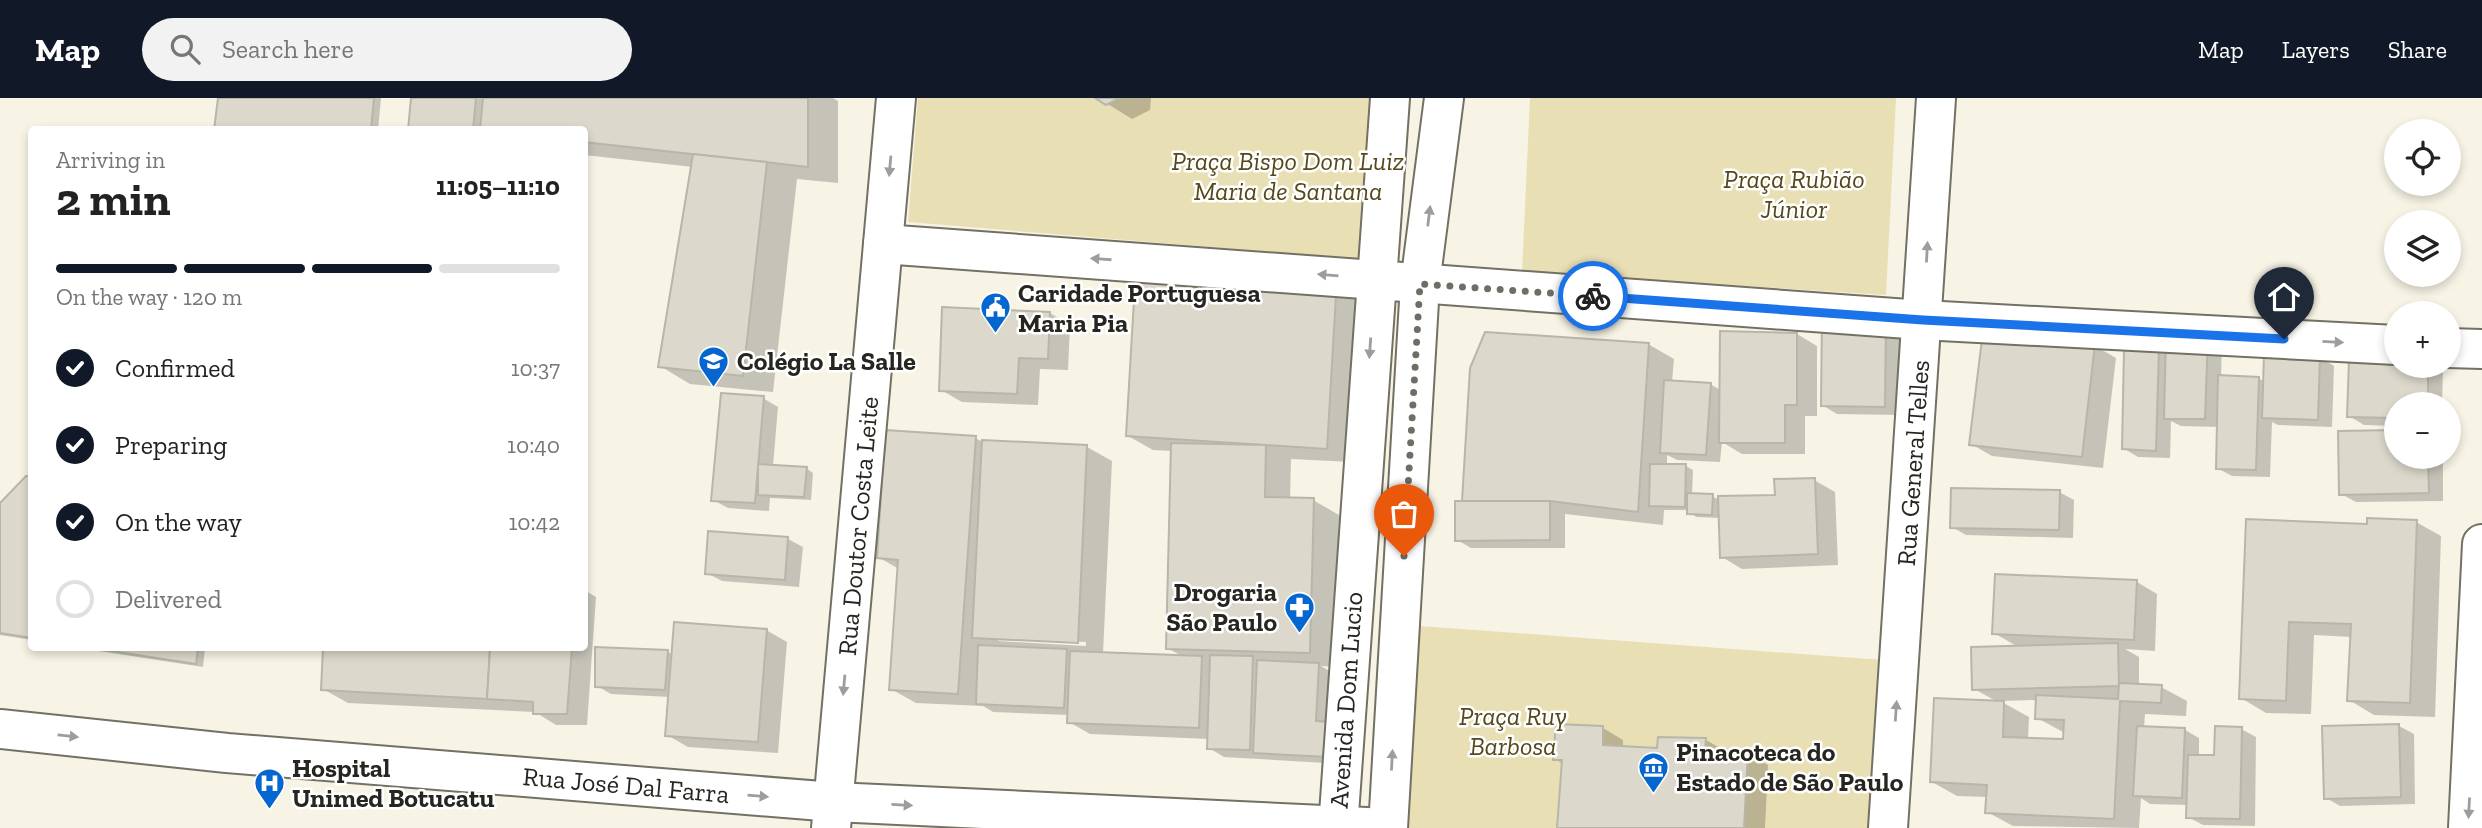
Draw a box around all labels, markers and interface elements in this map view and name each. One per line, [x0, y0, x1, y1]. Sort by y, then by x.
search box [142, 18, 632, 81]
text: Map [35, 30, 100, 69]
icon: search [166, 30, 204, 68]
text: Search here [222, 33, 354, 65]
text: Map [2198, 35, 2244, 64]
text: Layers [2282, 35, 2350, 64]
text: Share [2388, 35, 2447, 64]
map controls [2384, 119, 2461, 469]
button: locate [2384, 119, 2461, 196]
park label: Praça Bispo Dom Luiz Maria de Santana [1171, 145, 1405, 207]
text: Arriving in [56, 146, 165, 174]
one-way arrow [884, 155, 895, 177]
park label: Praça Rubião Júnior [1723, 163, 1865, 225]
text: 11:05–11:10 [436, 170, 560, 202]
text: 2 min [56, 172, 171, 227]
one-way arrow [1423, 205, 1434, 227]
button: layers [2384, 210, 2461, 287]
one-way arrow [1921, 241, 1932, 263]
one-way arrow [1090, 253, 1112, 264]
courier [1558, 261, 1628, 331]
pin [2254, 267, 2314, 339]
one-way arrow [1317, 269, 1339, 280]
place label: Caridade Portuguesa Maria Pia [1018, 277, 1261, 339]
icon: bike [1574, 277, 1612, 315]
icon: home [2265, 278, 2303, 316]
text: On the way · 120 m [56, 283, 242, 311]
public building icon: Caridade Portuguesa Maria Pia [978, 291, 1012, 335]
button: + [2384, 301, 2461, 378]
one-way arrow [2322, 336, 2344, 347]
one-way arrow [1364, 337, 1375, 359]
school or university icon: Colégio La Salle [697, 344, 731, 388]
place label: Colégio La Salle [737, 345, 916, 377]
icon: check [56, 349, 94, 387]
text: Confirmed [115, 352, 235, 384]
text: 10:37 [511, 354, 560, 382]
street label: Rua General Telles [1890, 359, 1936, 567]
button: − [2384, 392, 2461, 469]
street label: Rua Doutor Costa Leite [831, 395, 885, 657]
icon: check [56, 426, 94, 464]
text: Preparing [115, 429, 227, 461]
text: 10:40 [507, 431, 560, 459]
pin [1374, 484, 1434, 556]
icon: bag [1385, 495, 1423, 533]
icon: check [56, 503, 94, 541]
text: On the way [115, 506, 242, 538]
text: 10:42 [509, 508, 560, 536]
place label: Drogaria São Paulo [1166, 576, 1277, 638]
text: Delivered [115, 583, 222, 615]
pharmacy icon: Drogaria São Paulo [1283, 590, 1317, 634]
street label: Avenida Dom Lucio [1322, 591, 1370, 809]
one-way arrow [838, 675, 849, 697]
park label: Praça Ruy Barbosa [1459, 700, 1567, 762]
one-way arrow [1891, 700, 1902, 722]
one-way arrow [57, 731, 79, 742]
place label: Pinacoteca do Estado de São Paulo [1676, 736, 1904, 798]
one-way arrow [1387, 749, 1398, 771]
museum icon: Pinacoteca do Estado de São Paulo [1636, 750, 1670, 794]
place label: Hospital Unimed Botucatu [292, 752, 494, 814]
street label: Rua José Dal Farra [521, 760, 731, 810]
hospital icon: Hospital Unimed Botucatu [252, 766, 286, 810]
one-way arrow [747, 791, 769, 802]
one-way arrow [2463, 798, 2474, 820]
one-way arrow [891, 800, 913, 811]

